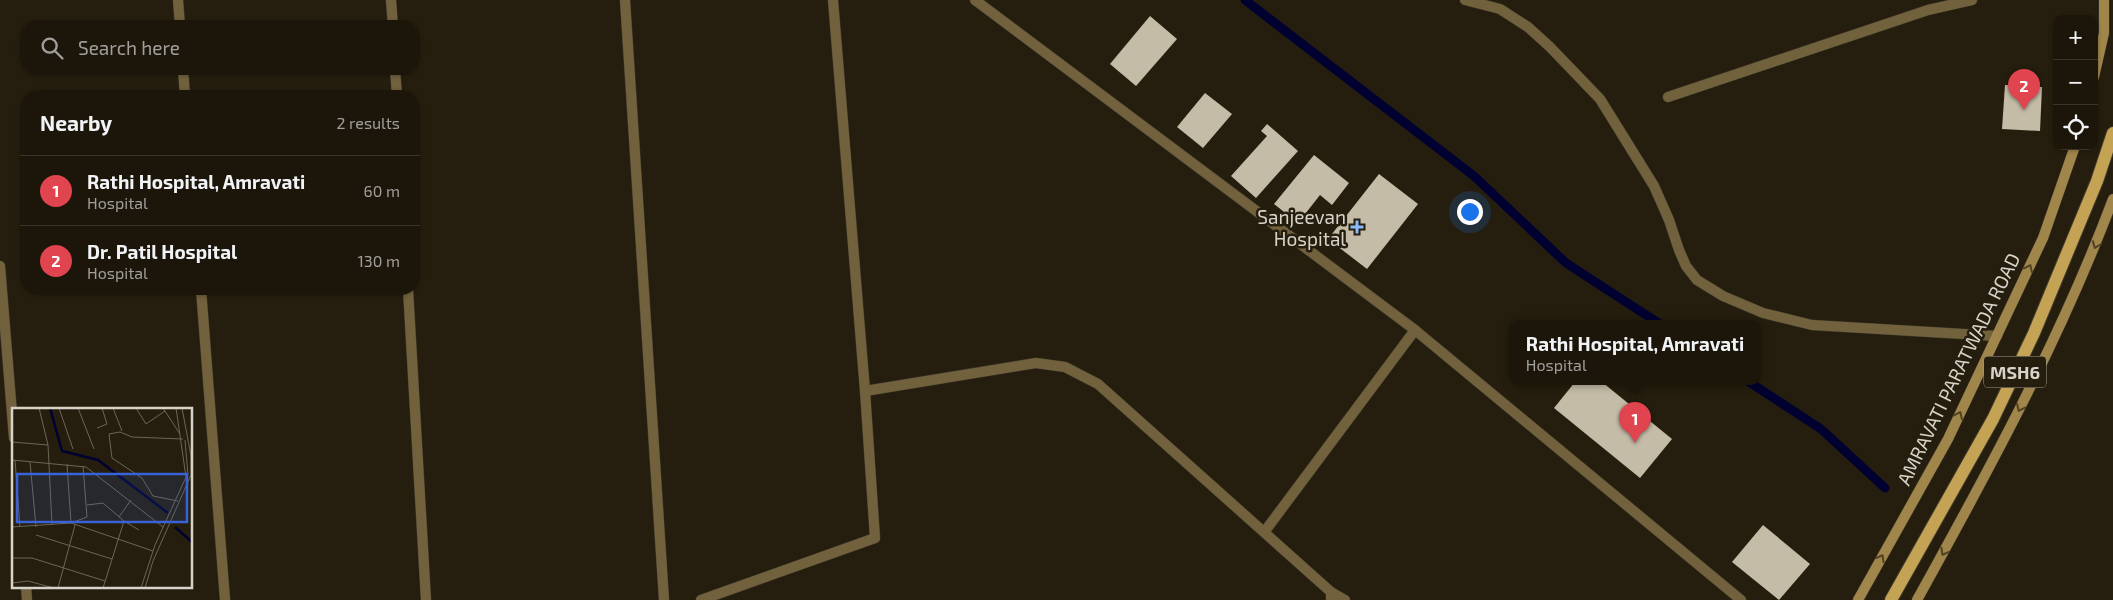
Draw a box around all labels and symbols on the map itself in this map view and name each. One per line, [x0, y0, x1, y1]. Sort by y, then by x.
pin: 2 [2008, 69, 2040, 110]
your location [1457, 199, 1483, 225]
place label: Sanjeevan Hospital [1257, 205, 1346, 250]
marker: Sanjeevan Hospital [1350, 220, 1364, 234]
one-way arrow [2092, 240, 2102, 248]
street label: AMRAVATI PARATWADA ROAD [1892, 249, 2024, 489]
one-way arrow [2023, 264, 2033, 273]
road number: MSH6 [1984, 357, 2046, 388]
pin: 1 [1619, 402, 1651, 443]
one-way arrow [2016, 403, 2026, 412]
inset map [12, 408, 192, 588]
one-way arrow [1953, 411, 1964, 420]
one-way arrow [1941, 546, 1951, 555]
one-way arrow [1875, 554, 1885, 563]

